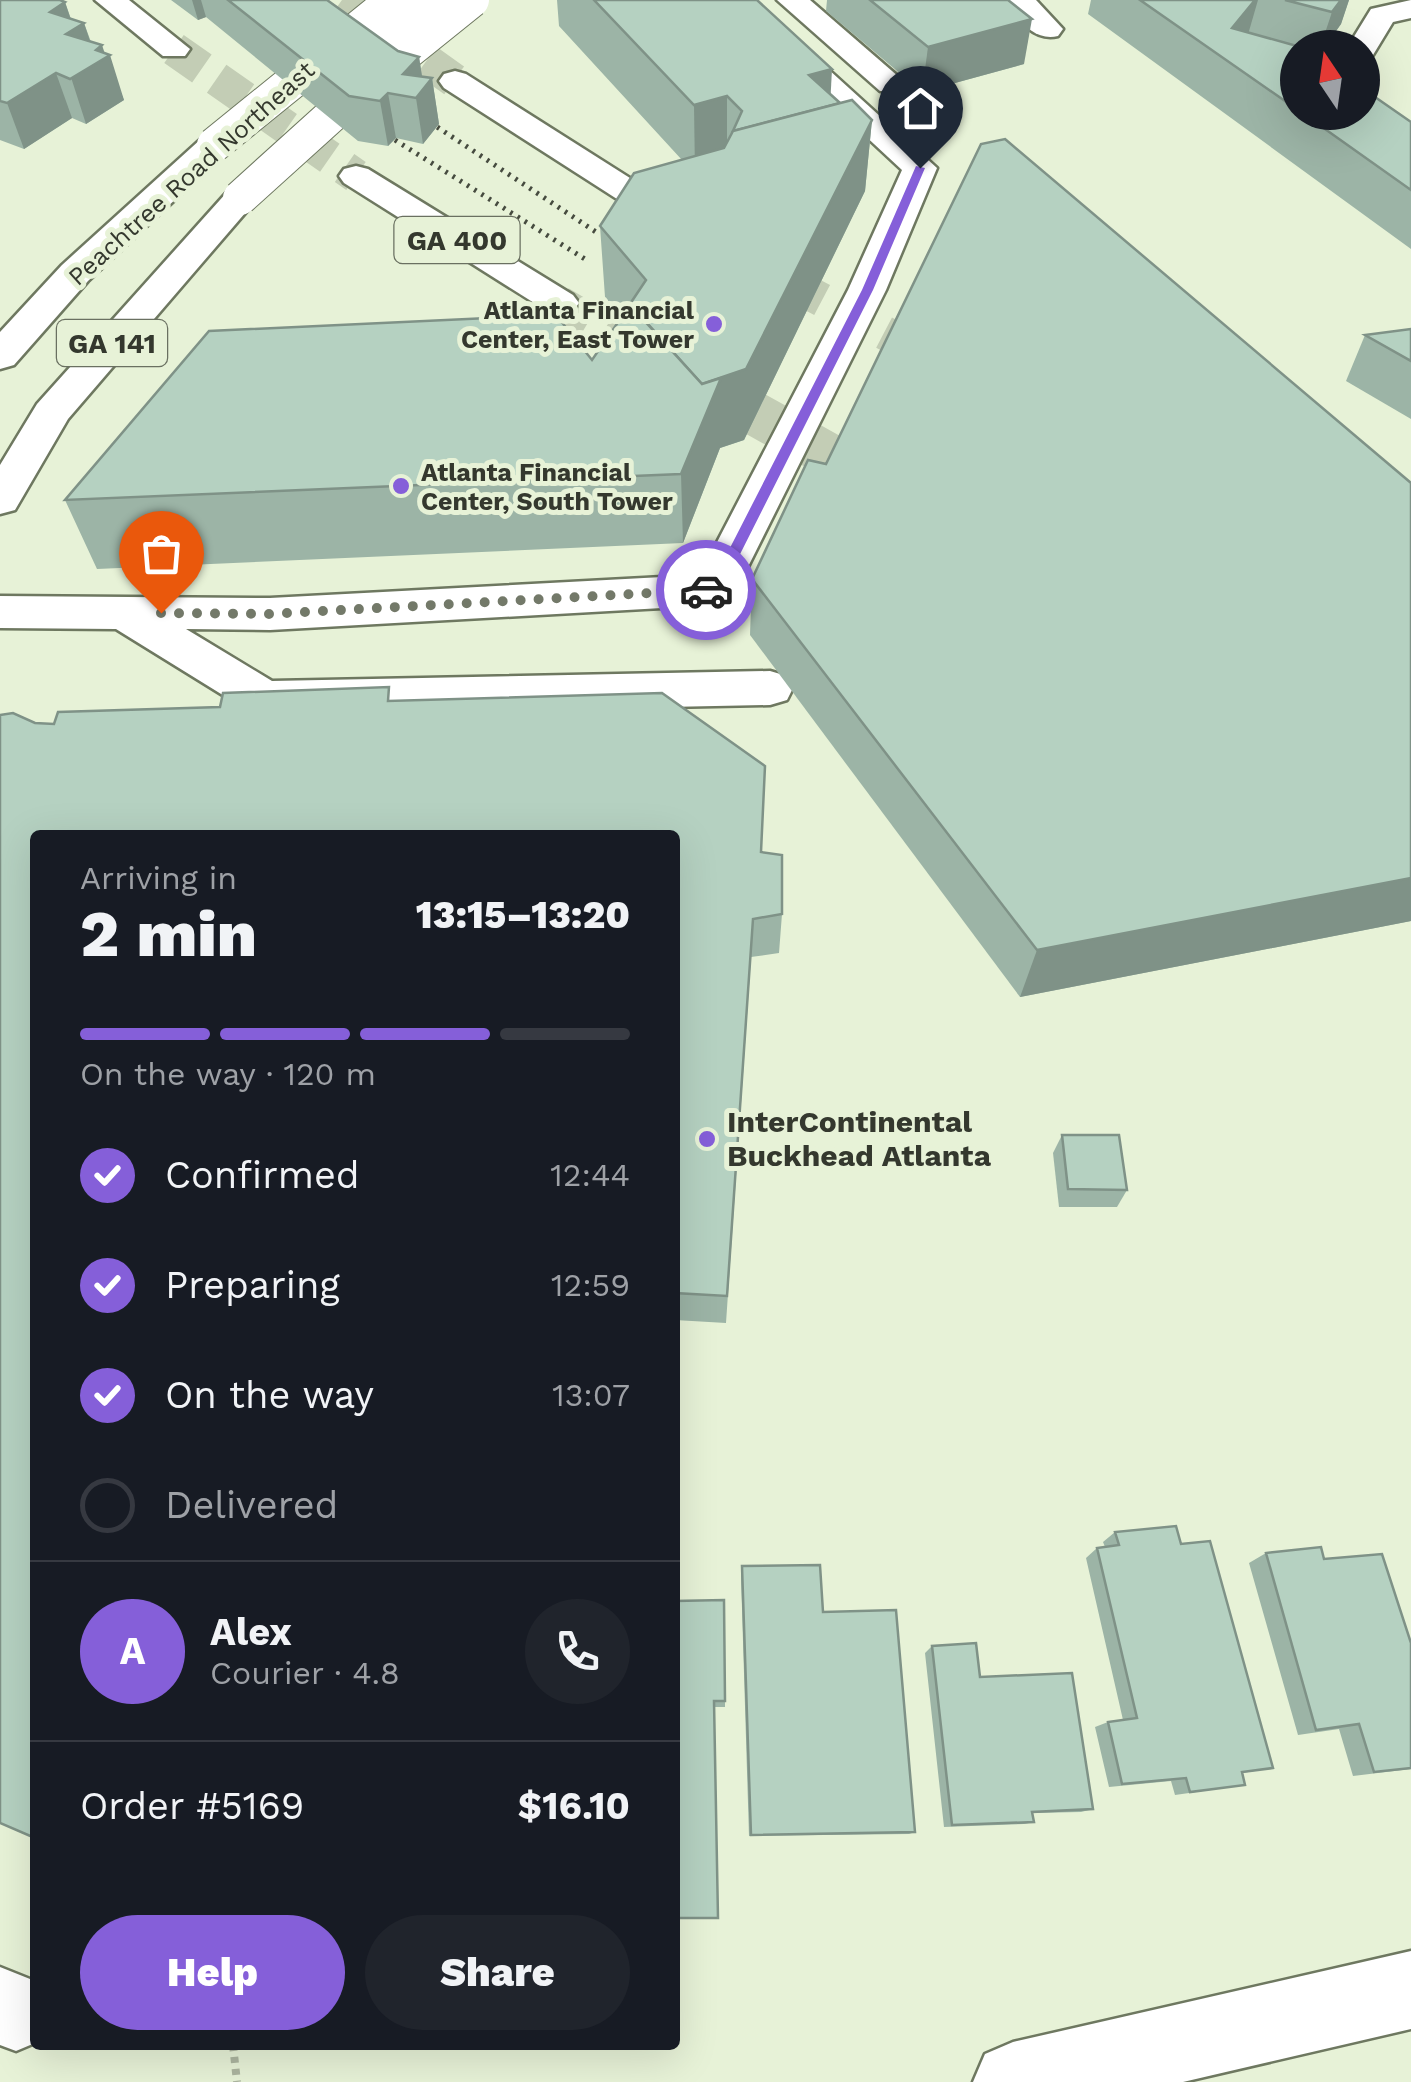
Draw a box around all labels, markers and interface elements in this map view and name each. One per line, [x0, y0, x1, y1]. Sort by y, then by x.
north arrow [1280, 30, 1380, 130]
map controls [1280, 30, 1380, 130]
street label: Peachtree Road Northeast [62, 55, 321, 292]
pin [878, 66, 963, 169]
icon: home [893, 81, 948, 136]
road number: GA 400 [394, 217, 520, 263]
place label: Atlanta Financial Center, East Tower [461, 296, 695, 354]
marker: Atlanta Financial Center, East Tower [703, 313, 725, 335]
road number: GA 141 [57, 320, 167, 366]
place label: Atlanta Financial Center, South Tower [421, 458, 673, 516]
marker: Atlanta Financial Center, South Tower [390, 475, 412, 497]
pin [119, 511, 204, 614]
icon: bag [134, 526, 189, 581]
courier [656, 540, 756, 640]
icon: car [679, 563, 734, 618]
text: Arriving in [80, 859, 237, 897]
text: 13:15–13:20 [416, 893, 630, 937]
text: 2 min [80, 896, 257, 972]
text: On the way · 120 m [80, 1055, 376, 1093]
place label: InterContinental Buckhead Atlanta [727, 1104, 992, 1173]
marker: InterContinental Buckhead Atlanta [696, 1128, 718, 1150]
icon: check [80, 1148, 135, 1203]
text: Confirmed [165, 1153, 360, 1197]
text: 12:44 [550, 1156, 630, 1194]
icon: check [80, 1258, 135, 1313]
text: Preparing [165, 1263, 340, 1307]
text: 12:59 [551, 1266, 630, 1304]
icon: check [80, 1368, 135, 1423]
text: On the way [165, 1373, 374, 1417]
text: 13:07 [552, 1376, 630, 1414]
text: Delivered [165, 1483, 338, 1527]
button: phone [525, 1599, 630, 1704]
text: Alex [210, 1610, 292, 1654]
text: A [120, 1629, 145, 1673]
text: Courier · 4.8 [210, 1654, 400, 1692]
text: Order #5169 [80, 1784, 304, 1828]
text: $16.10 [518, 1784, 630, 1828]
button: Help [80, 1915, 345, 2030]
button: Share [365, 1915, 630, 2030]

